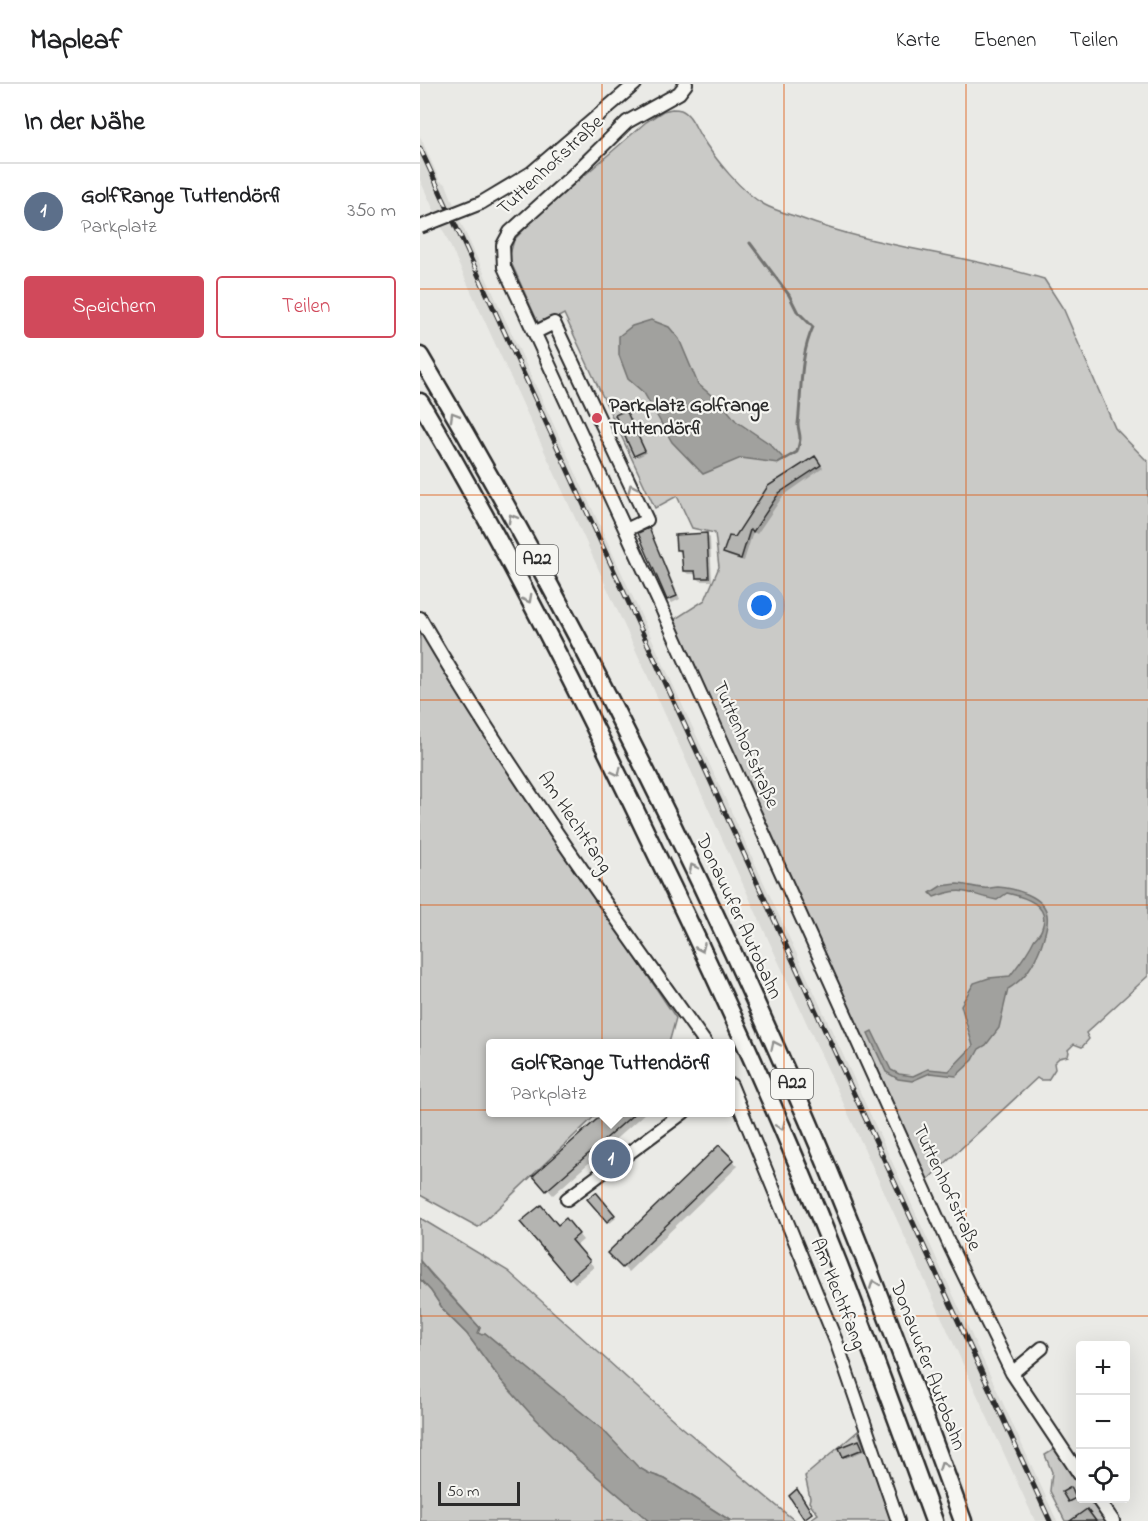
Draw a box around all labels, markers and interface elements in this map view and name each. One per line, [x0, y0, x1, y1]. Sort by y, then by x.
text: Mapleaf [30, 21, 122, 62]
text: Karte [896, 26, 940, 56]
text: Ebenen [973, 26, 1036, 56]
text: Teilen [1069, 26, 1118, 56]
text: In der Nähe [24, 104, 145, 142]
street label: Tuttenhofstraße [491, 109, 611, 223]
text: GolfRange Tuttendörfl [81, 181, 281, 213]
text: 1 [40, 197, 47, 226]
text: 350 m [347, 197, 396, 226]
text: Parkplatz [81, 213, 157, 242]
button: Speichern [24, 276, 204, 338]
button: Teilen [216, 276, 396, 338]
place label: Parkplatz Golfrange Tuttendörfl [609, 392, 770, 444]
one-way arrow [450, 411, 461, 422]
marker: Parkplatz Golfrange Tuttendörfl [590, 411, 604, 425]
one-way arrow [627, 483, 639, 494]
one-way arrow [508, 514, 520, 524]
road number: A22 [516, 545, 558, 575]
your location [747, 591, 776, 620]
one-way arrow [521, 593, 532, 603]
street label: Tuttenhofstraße [704, 677, 786, 813]
street label: Am Hechtfang [528, 766, 619, 880]
one-way arrow [610, 766, 622, 777]
street label: Donauufer Autobahn [687, 829, 789, 1004]
one-way arrow [688, 864, 700, 875]
one-way arrow [694, 942, 706, 953]
popup [486, 1039, 735, 1117]
one-way arrow [770, 1041, 782, 1052]
text: GolfRange Tuttendörfl [511, 1048, 710, 1080]
road number: A22 [771, 1069, 813, 1099]
text: Parkplatz [511, 1080, 586, 1109]
one-way arrow [774, 1120, 786, 1131]
street label: Tuttenhofstraße [904, 1120, 988, 1256]
pin: 1 [592, 1136, 630, 1182]
street label: Am Hechtfang [801, 1234, 872, 1354]
street label: Donauufer Autobahn [881, 1276, 973, 1455]
one-way arrow [869, 1279, 881, 1290]
map controls [1076, 1341, 1130, 1503]
button: + [1076, 1341, 1130, 1395]
button: − [1076, 1395, 1130, 1449]
button: locate [1076, 1449, 1130, 1503]
one-way arrow [937, 1461, 950, 1472]
scale bar [438, 1479, 520, 1506]
text: 50 m [447, 1480, 479, 1504]

